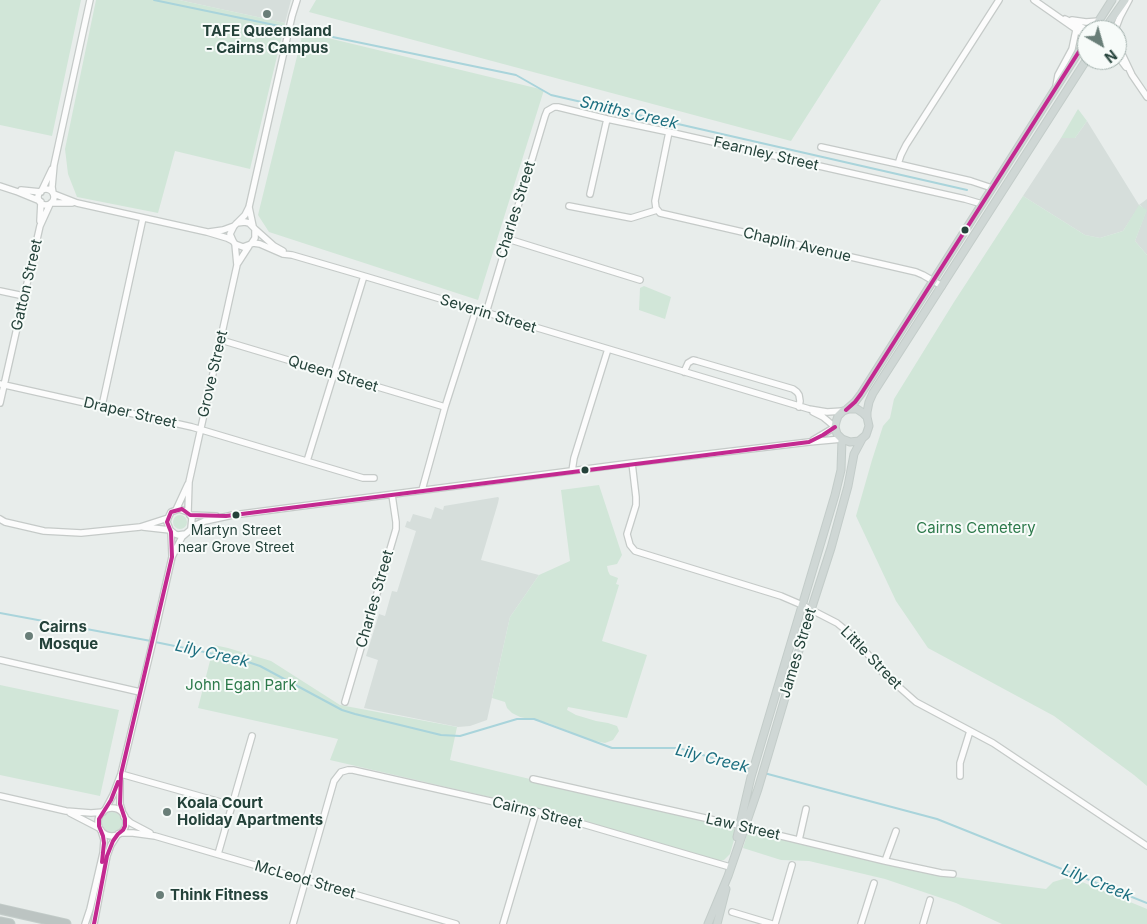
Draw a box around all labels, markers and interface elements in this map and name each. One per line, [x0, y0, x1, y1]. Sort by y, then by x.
marker: TAFE Queensland - Cairns Campus [261, 8, 273, 20]
north arrow [1077, 20, 1127, 70]
place label: TAFE Queensland - Cairns Campus [202, 22, 332, 57]
text: N [1101, 46, 1120, 66]
water label: Smiths Creek [578, 92, 680, 134]
street label: Fearnley Street [712, 133, 820, 175]
street label: Charles Street [493, 159, 539, 261]
street label: Chaplin Avenue [741, 224, 853, 266]
unlabelled marker [960, 225, 970, 235]
street label: Gatton Street [8, 238, 46, 332]
street label: Severin Street [438, 291, 538, 337]
street label: Grove Street [194, 329, 232, 419]
street label: Queen Street [286, 352, 380, 396]
street label: Draper Street [82, 394, 178, 432]
unlabelled marker [580, 465, 590, 475]
marker: Martyn Street near Grove Street [231, 510, 241, 520]
park label: Cairns Cemetery [916, 519, 1036, 537]
place label: Martyn Street near Grove Street [178, 523, 294, 556]
street label: Charles Street [352, 548, 398, 650]
street label: James Street [776, 606, 820, 700]
place label: Cairns Mosque [39, 618, 98, 653]
street label: Little Street [837, 623, 905, 693]
marker: Cairns Mosque [23, 630, 35, 642]
water label: Lily Creek [173, 636, 251, 672]
park label: John Egan Park [185, 676, 297, 694]
water label: Lily Creek [673, 741, 751, 777]
street label: Cairns Street [490, 793, 584, 833]
place label: Koala Court Holiday Apartments [177, 794, 323, 829]
marker: Koala Court Holiday Apartments [161, 806, 173, 818]
street label: Law Street [704, 810, 782, 844]
street label: McLeod Street [253, 857, 357, 903]
water label: Lily Creek [1059, 860, 1135, 906]
place label: Think Fitness [170, 886, 268, 904]
marker: Think Fitness [154, 889, 166, 901]

